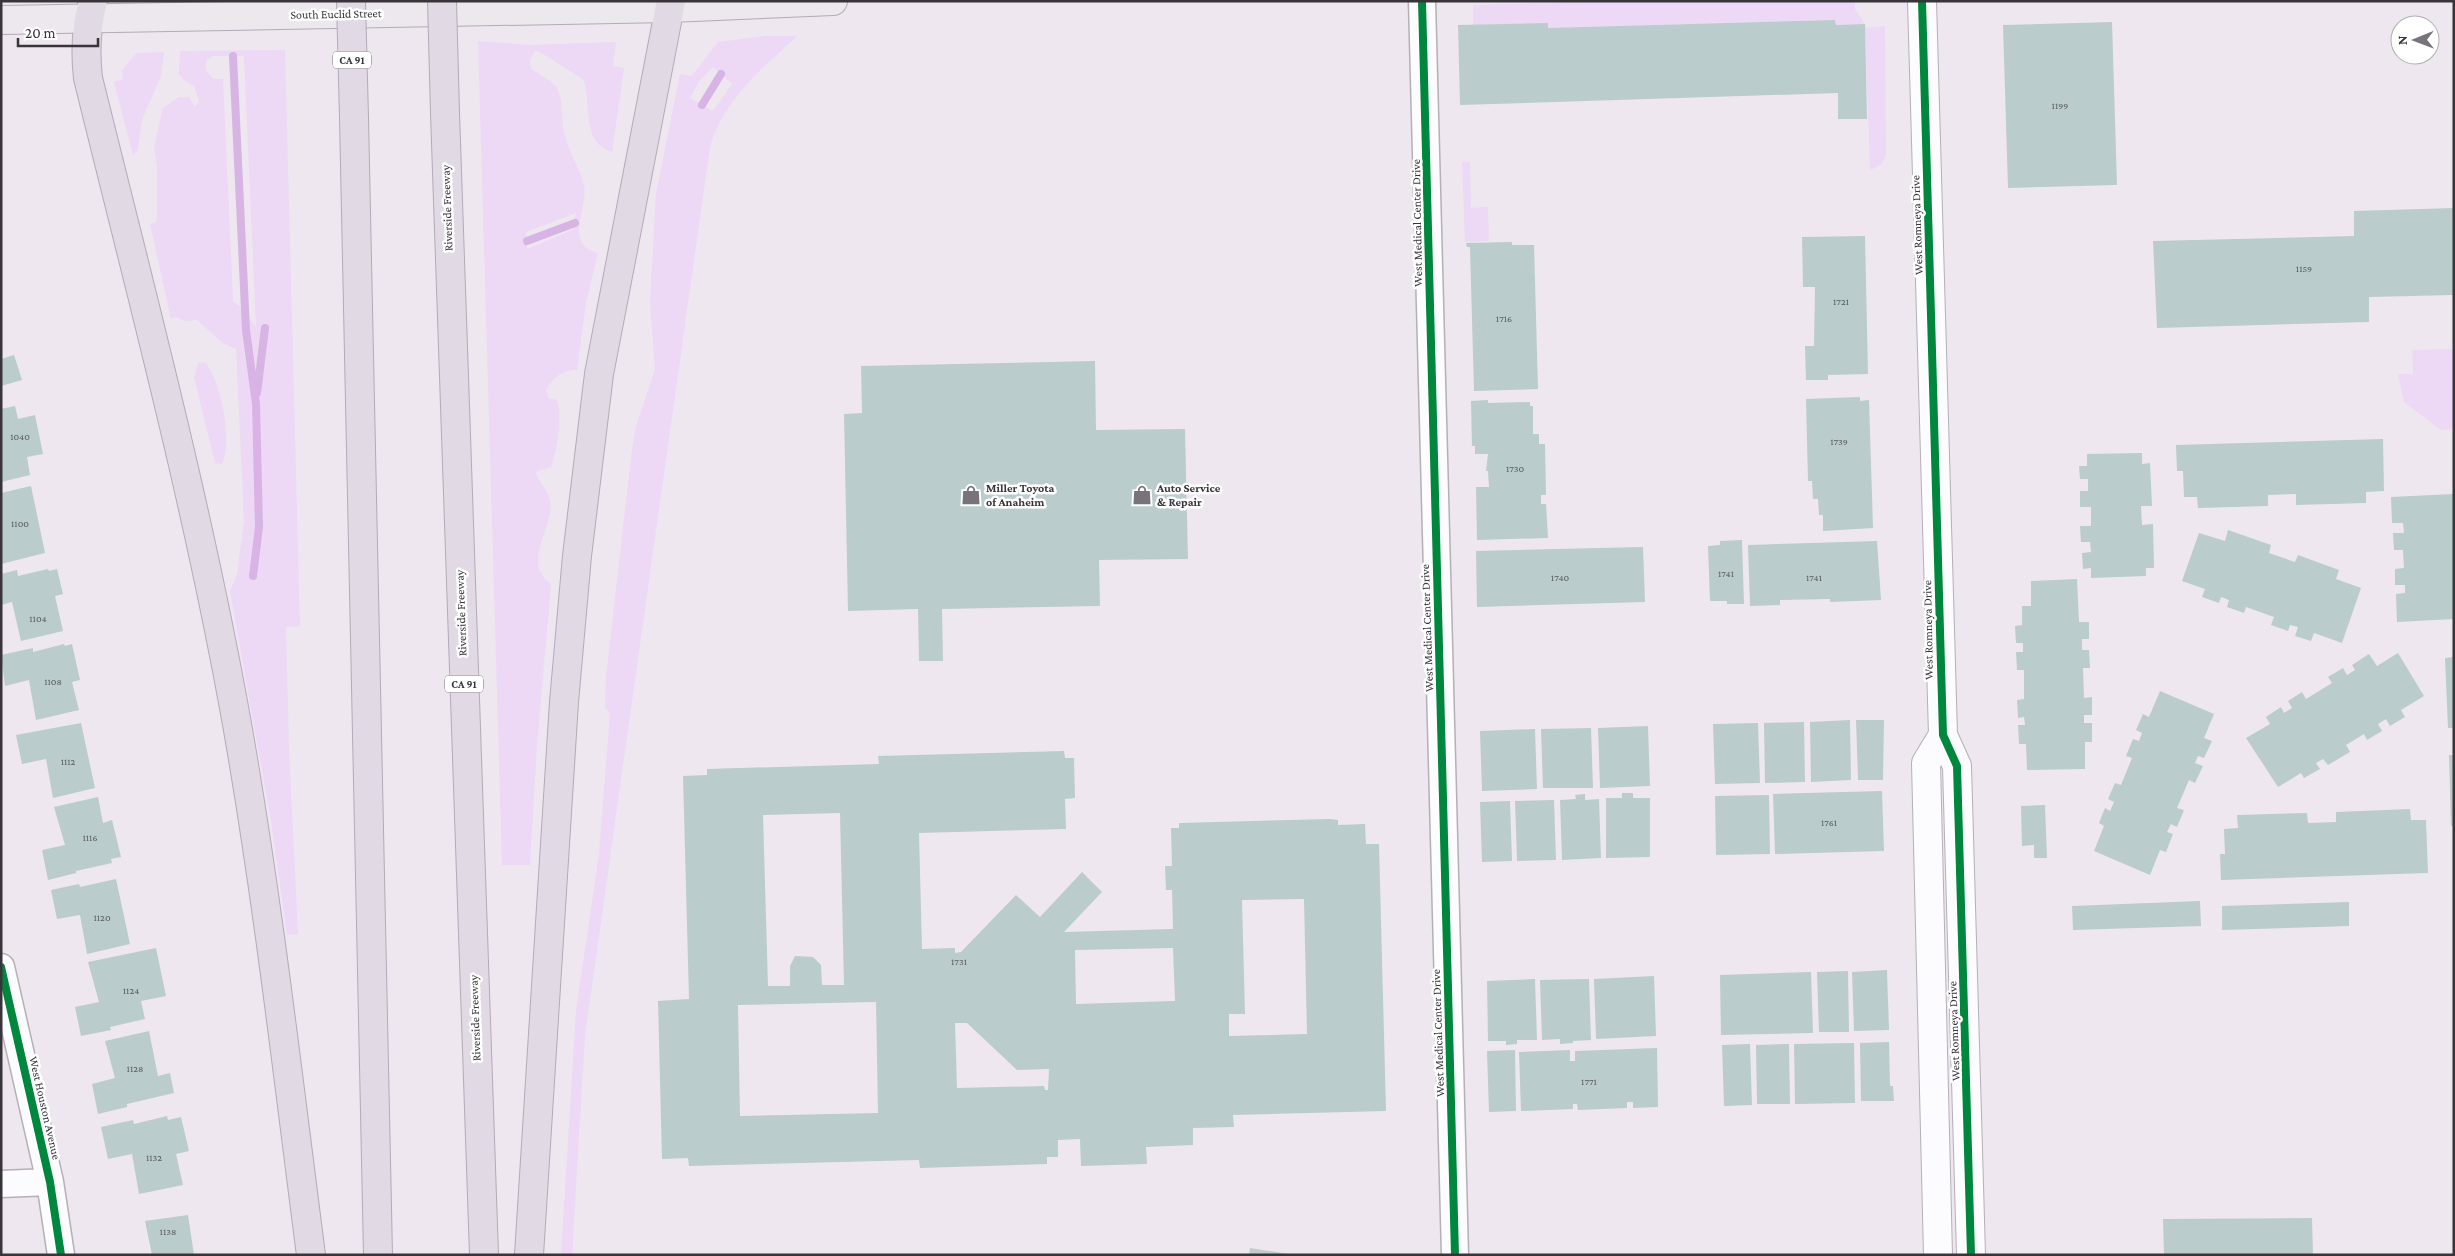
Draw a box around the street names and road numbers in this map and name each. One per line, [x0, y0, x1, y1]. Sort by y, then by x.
street label: South Euclid Street [290, 6, 383, 22]
road number: CA 91 [333, 52, 371, 68]
street label: West Medical Center Drive [1409, 159, 1425, 287]
street label: Riverside Freeway [438, 164, 456, 251]
street label: West Romneya Drive [1908, 175, 1926, 275]
street label: West Medical Center Drive [1418, 564, 1436, 692]
street label: Riverside Freeway [452, 569, 470, 656]
street label: West Romneya Drive [1920, 580, 1936, 680]
road number: CA 91 [445, 676, 483, 692]
street label: West Medical Center Drive [1429, 969, 1447, 1097]
street label: Riverside Freeway [466, 974, 484, 1061]
street label: West Romneya Drive [1945, 981, 1963, 1081]
street label: West Houston Avenue [26, 1055, 64, 1161]

